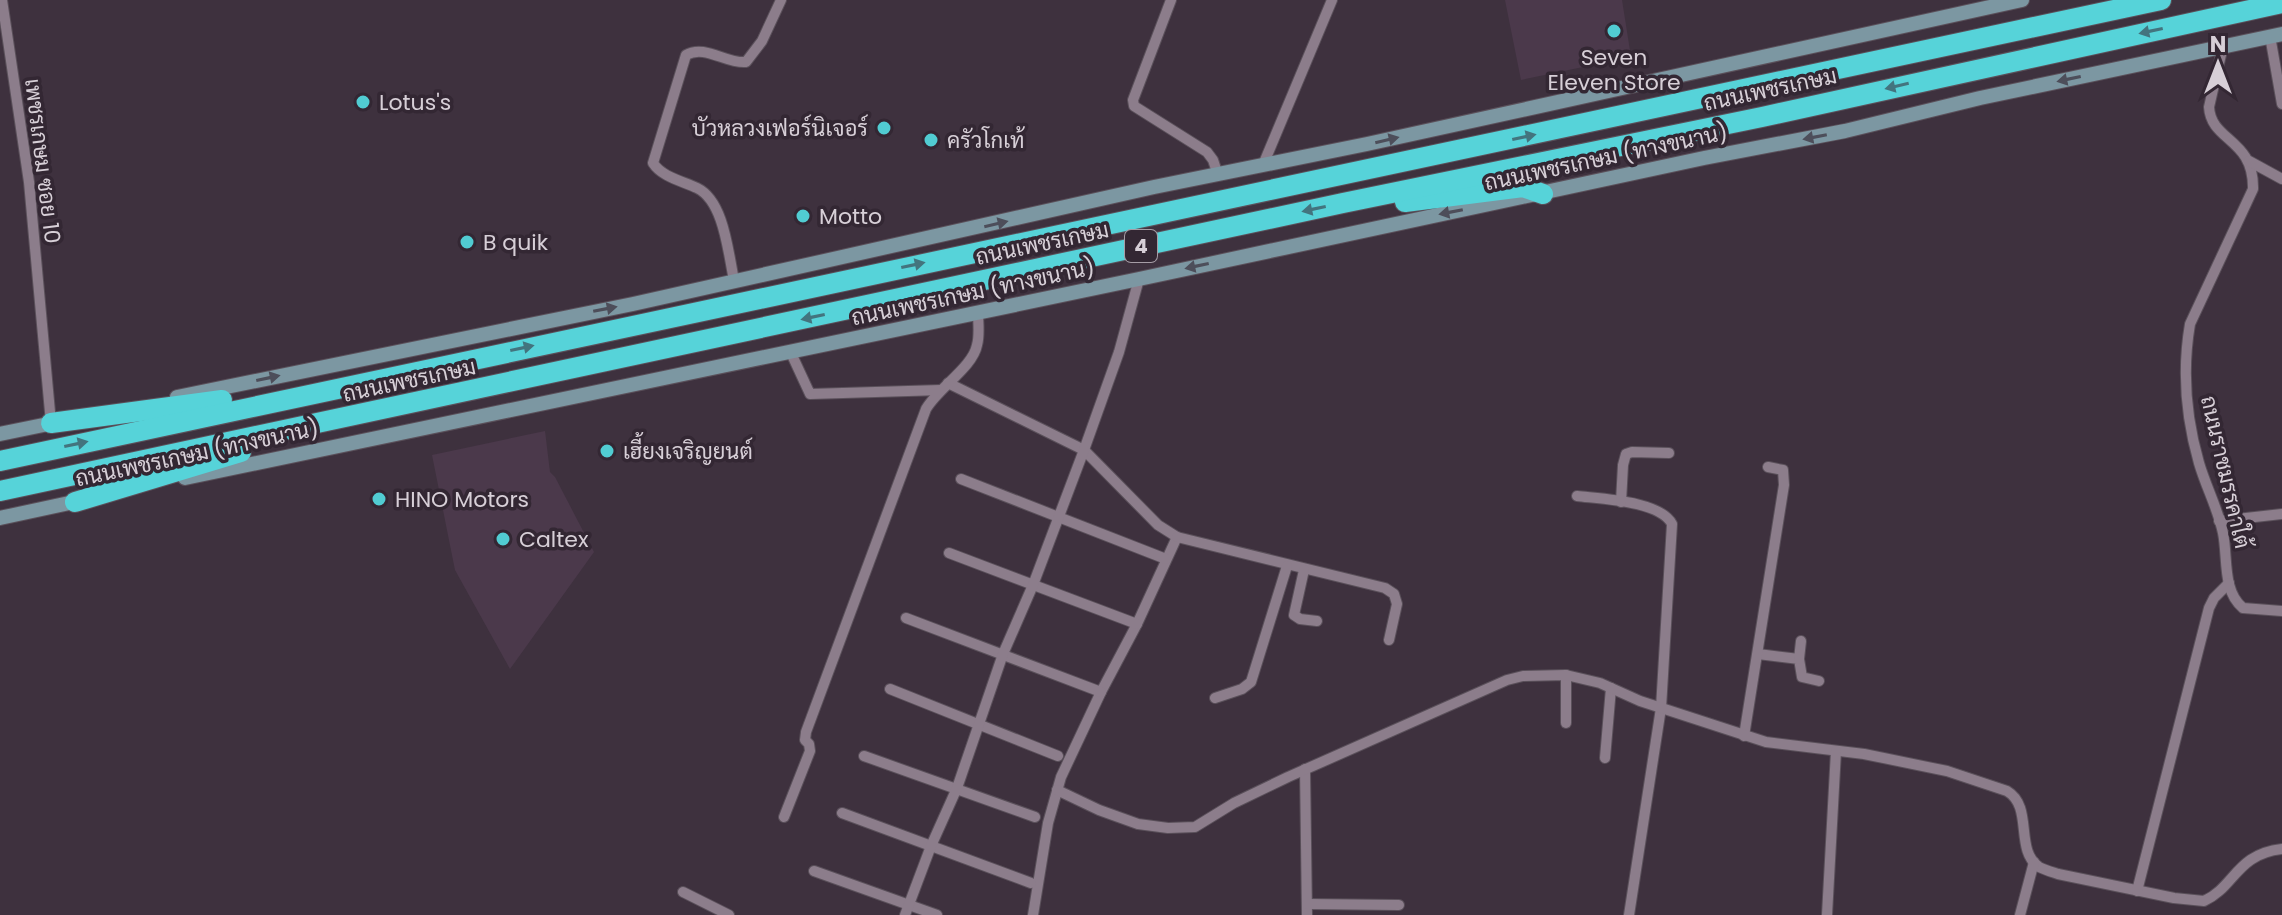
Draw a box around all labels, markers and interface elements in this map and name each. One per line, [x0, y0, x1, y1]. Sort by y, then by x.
marker: Seven Eleven Store [1605, 22, 1623, 40]
north arrow [2178, 24, 2258, 104]
one-way arrow [2138, 25, 2163, 38]
text: N [2210, 29, 2226, 60]
place label: Seven Eleven Store [1547, 42, 1681, 98]
street label: ถนนเพชรเกษม [1701, 60, 1840, 119]
one-way arrow [2056, 73, 2081, 86]
street label: เพชรเกษม ซอย 10 [17, 77, 68, 245]
one-way arrow [1884, 80, 1909, 93]
place label: Lotus's [379, 87, 451, 118]
marker: Lotus's [354, 93, 372, 111]
place label: บัวหลวงเฟอร์นิเจอร์ [692, 113, 868, 144]
street label: ถนนเพชรเกษม (ทางขนาน) [1482, 117, 1731, 198]
marker: บัวหลวงเฟอร์นิเจอร์ [875, 119, 893, 137]
place label: ครัวโกเท้ [947, 125, 1025, 156]
one-way arrow [1512, 130, 1537, 143]
marker: ครัวโกเท้ [922, 131, 940, 149]
one-way arrow [1803, 131, 1828, 143]
one-way arrow [1375, 133, 1400, 145]
place label: Motto [819, 201, 882, 232]
one-way arrow [1301, 204, 1326, 216]
one-way arrow [1438, 206, 1463, 219]
marker: Motto [794, 207, 812, 225]
street label: ถนนเพชรเกษม [973, 214, 1112, 273]
one-way arrow [984, 217, 1009, 230]
place label: B quik [483, 227, 549, 258]
road number: 4 [1125, 230, 1157, 262]
marker: B quik [458, 233, 476, 251]
street label: ถนนเพชรเกษม (ทางขนาน) [849, 252, 1098, 333]
one-way arrow [901, 258, 926, 271]
one-way arrow [1184, 260, 1209, 273]
one-way arrow [593, 303, 618, 315]
one-way arrow [801, 311, 826, 324]
one-way arrow [510, 341, 535, 354]
street label: ถนนเพชรเกษม [340, 351, 479, 410]
one-way arrow [256, 372, 281, 384]
street label: ถนนราชมรรคาใต้ [2193, 393, 2258, 552]
street label: ถนนเพชรเกษม (ทางขนาน) [73, 413, 322, 494]
place label: เฮี้ยงเจริญยนต์ [623, 432, 753, 467]
one-way arrow [64, 437, 89, 450]
marker: เฮี้ยงเจริญยนต์ [598, 442, 616, 460]
place label: HINO Motors [395, 484, 529, 515]
marker: HINO Motors [370, 490, 388, 508]
place label: Caltex [519, 524, 589, 555]
marker: Caltex [494, 530, 512, 548]

